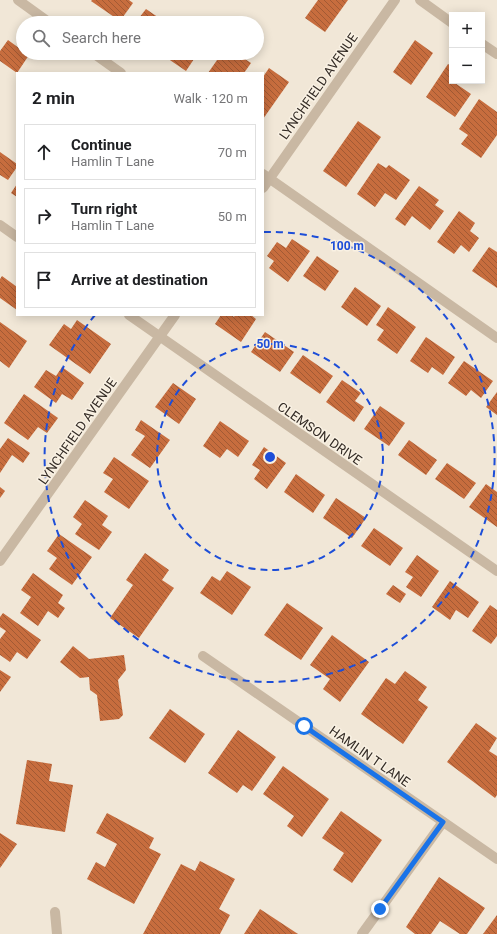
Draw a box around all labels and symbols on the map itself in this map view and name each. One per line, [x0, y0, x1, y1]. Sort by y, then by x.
street label: LYNCHFIELD AVENUE [276, 30, 361, 142]
text: 100 m [330, 239, 364, 253]
text: 50 m [256, 337, 284, 351]
street label: LYNCHFIELD AVENUE [35, 375, 120, 487]
street label: CLEMSON DRIVE [275, 399, 365, 468]
centre of rings [263, 450, 277, 464]
route start [295, 717, 313, 735]
street label: HAMLIN T LANE [327, 723, 413, 790]
route end [371, 900, 389, 918]

